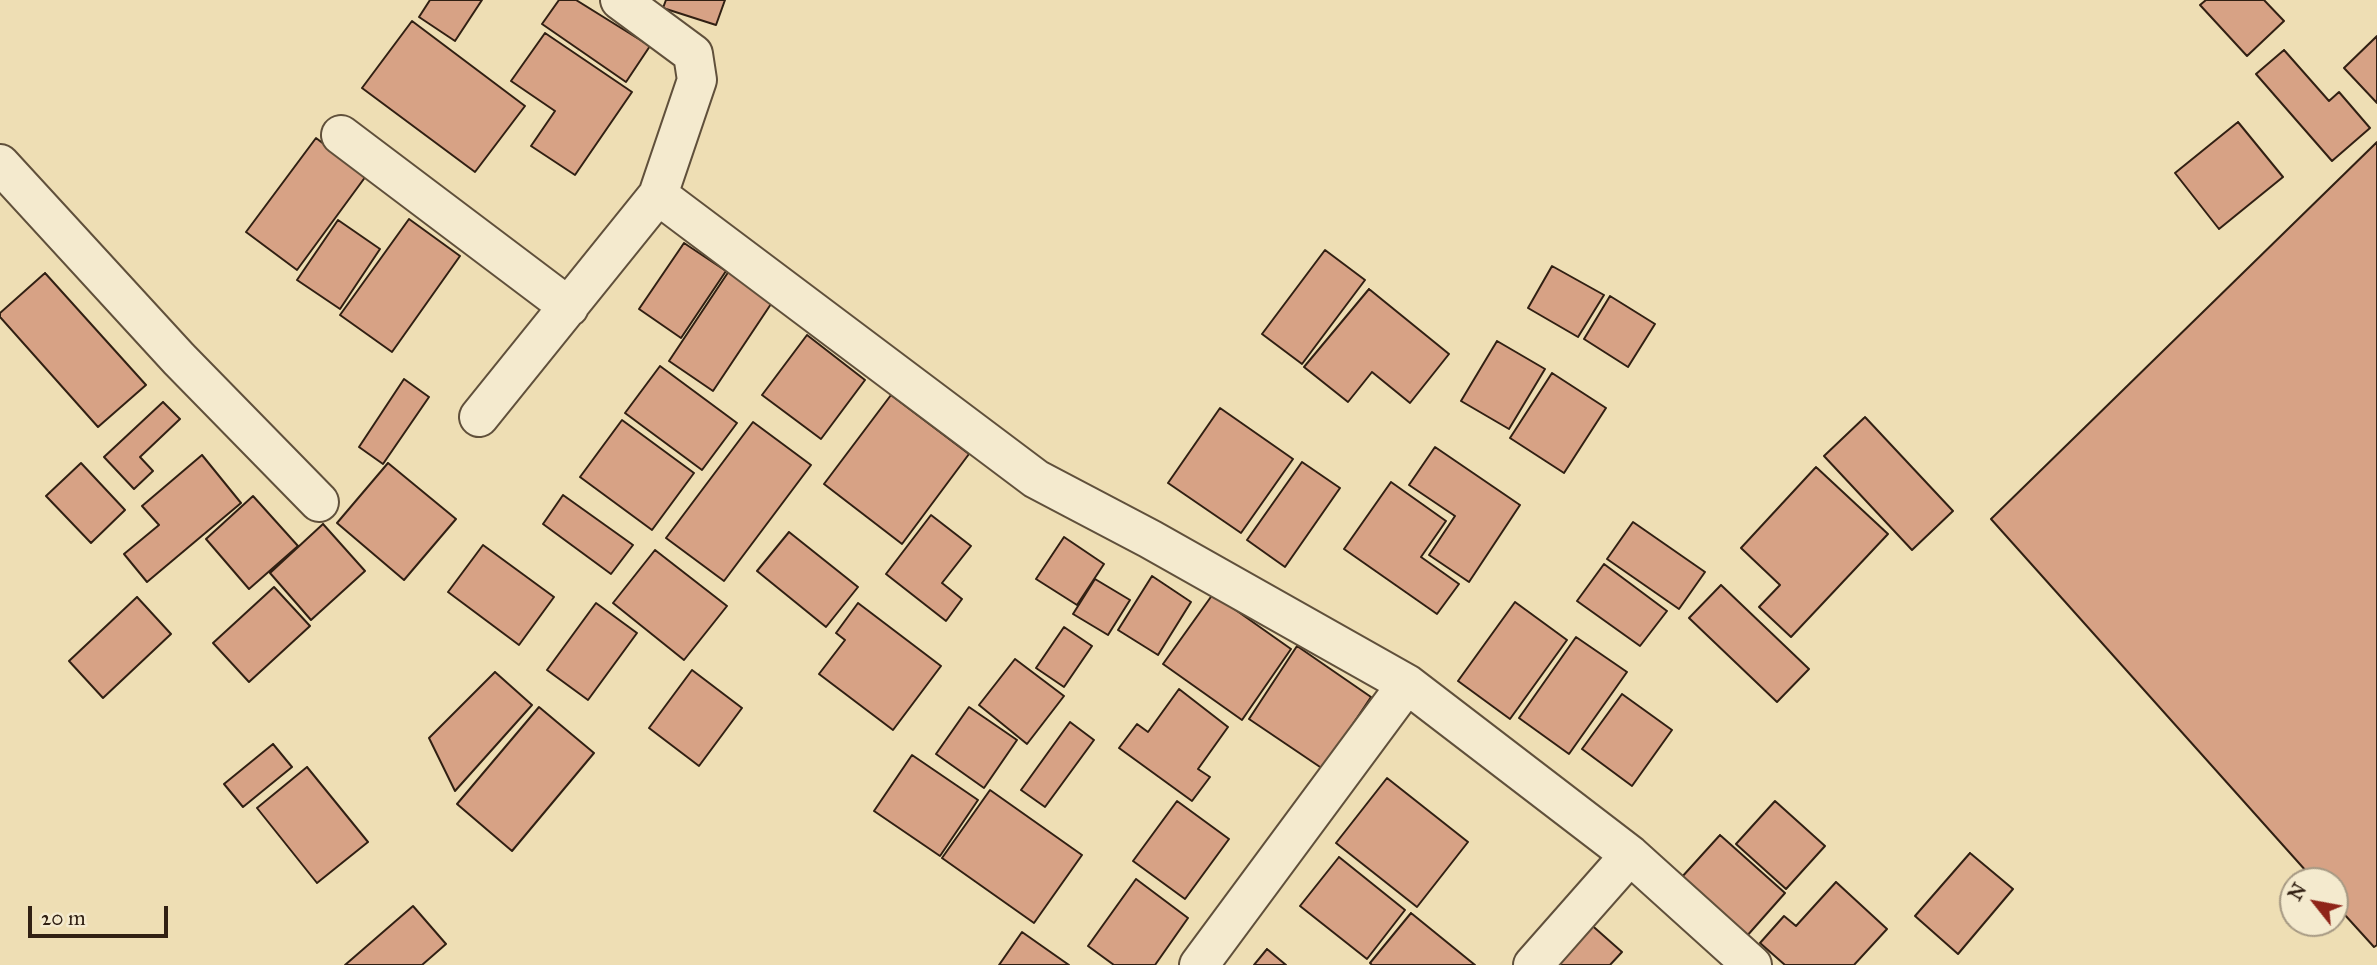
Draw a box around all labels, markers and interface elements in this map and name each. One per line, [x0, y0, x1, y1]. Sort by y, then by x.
north arrow [2279, 867, 2349, 937]
text: N [2283, 879, 2311, 905]
scale bar [32, 892, 172, 936]
text: 20 m [41, 905, 86, 931]

